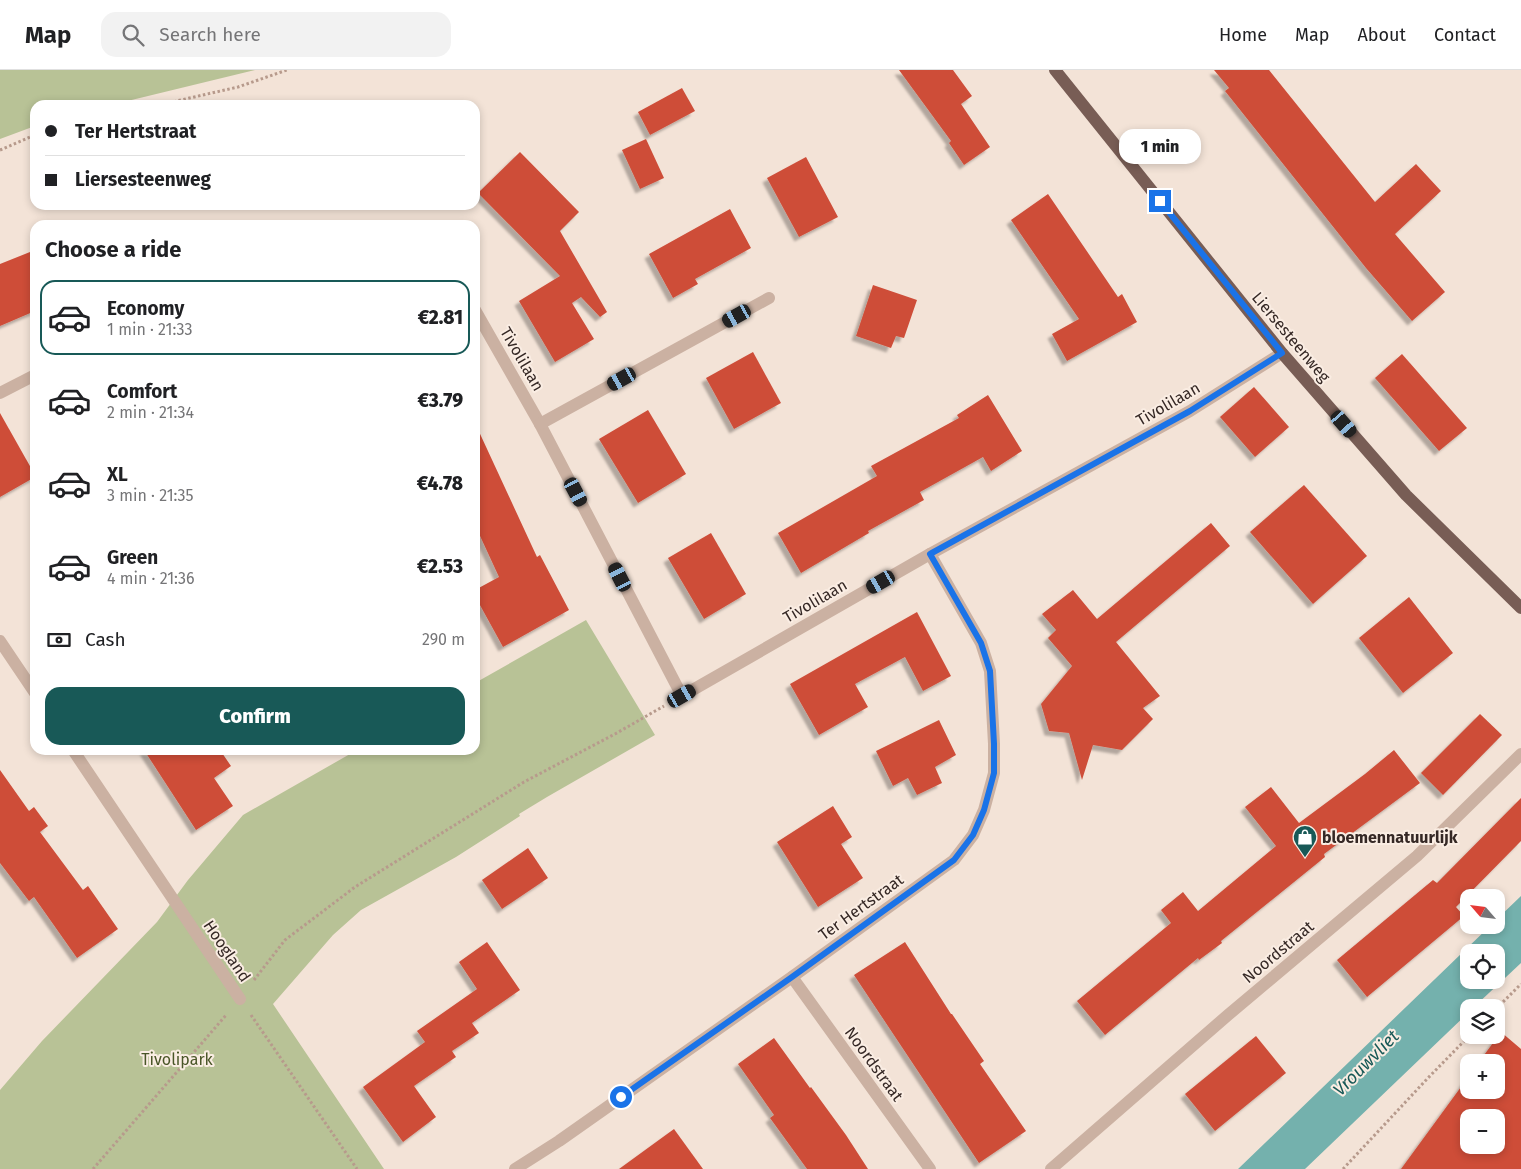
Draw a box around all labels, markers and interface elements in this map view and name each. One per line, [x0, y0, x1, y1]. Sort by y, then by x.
search box [101, 12, 451, 57]
text: Map [25, 21, 71, 49]
icon: search [119, 21, 147, 49]
text: Search here [159, 23, 261, 46]
text: Home [1219, 24, 1267, 46]
text: Map [1295, 24, 1329, 46]
text: About [1357, 24, 1406, 46]
text: Contact [1434, 24, 1496, 46]
text: Ter Hertstraat [75, 120, 196, 143]
callout: 1 min [1119, 128, 1201, 164]
text: 1 min [1141, 137, 1179, 156]
text: Liersesteenweg [75, 168, 211, 191]
route end [1149, 190, 1171, 212]
text: Choose a ride [45, 236, 181, 263]
street label: Liersesteenweg [1248, 288, 1335, 386]
icon: car [47, 295, 92, 340]
text: Economy [107, 297, 184, 320]
car [720, 302, 753, 330]
text: €2.81 [418, 306, 463, 329]
text: 1 min · 21:33 [107, 320, 193, 339]
street label: Tivolilaan [496, 324, 548, 394]
car [605, 365, 638, 393]
icon: car [47, 378, 92, 423]
street label: Tivolilaan [1133, 378, 1203, 430]
text: Comfort [107, 380, 177, 403]
text: €3.79 [417, 389, 463, 412]
text: 2 min · 21:34 [107, 403, 194, 422]
car [1328, 408, 1359, 440]
icon: car [47, 461, 92, 506]
text: XL [107, 463, 128, 486]
text: €4.78 [417, 472, 463, 495]
car [562, 475, 589, 509]
text: 3 min · 21:35 [107, 486, 194, 505]
icon: car [47, 544, 92, 589]
text: Green [107, 546, 158, 569]
text: €2.53 [417, 555, 463, 578]
car [606, 560, 633, 594]
car [864, 568, 897, 596]
text: 4 min · 21:36 [107, 569, 195, 588]
street label: Tivolilaan [780, 575, 850, 627]
icon: cash [45, 626, 73, 654]
text: Cash [85, 628, 126, 651]
text: 290 m [422, 630, 465, 649]
car [665, 682, 698, 710]
button: Confirm [45, 687, 465, 745]
shop icon: bloemennatuurlijk [1292, 824, 1318, 858]
place label: bloemennatuurlijk [1322, 828, 1458, 847]
street label: Ter Hertstraat [815, 870, 907, 944]
north arrow [1460, 889, 1505, 934]
map controls [1460, 889, 1505, 1154]
street label: Hoogland [200, 917, 254, 985]
street label: Noordstraat [1239, 917, 1318, 987]
button: locate [1460, 944, 1505, 989]
button: layers [1460, 999, 1505, 1044]
street label: Noordstraat [841, 1023, 907, 1105]
water label: Vrouwvliet [1328, 1025, 1404, 1101]
park label: Tivolipark [141, 1050, 214, 1069]
button: + [1460, 1054, 1505, 1099]
route start [610, 1086, 632, 1108]
button: − [1460, 1109, 1505, 1154]

